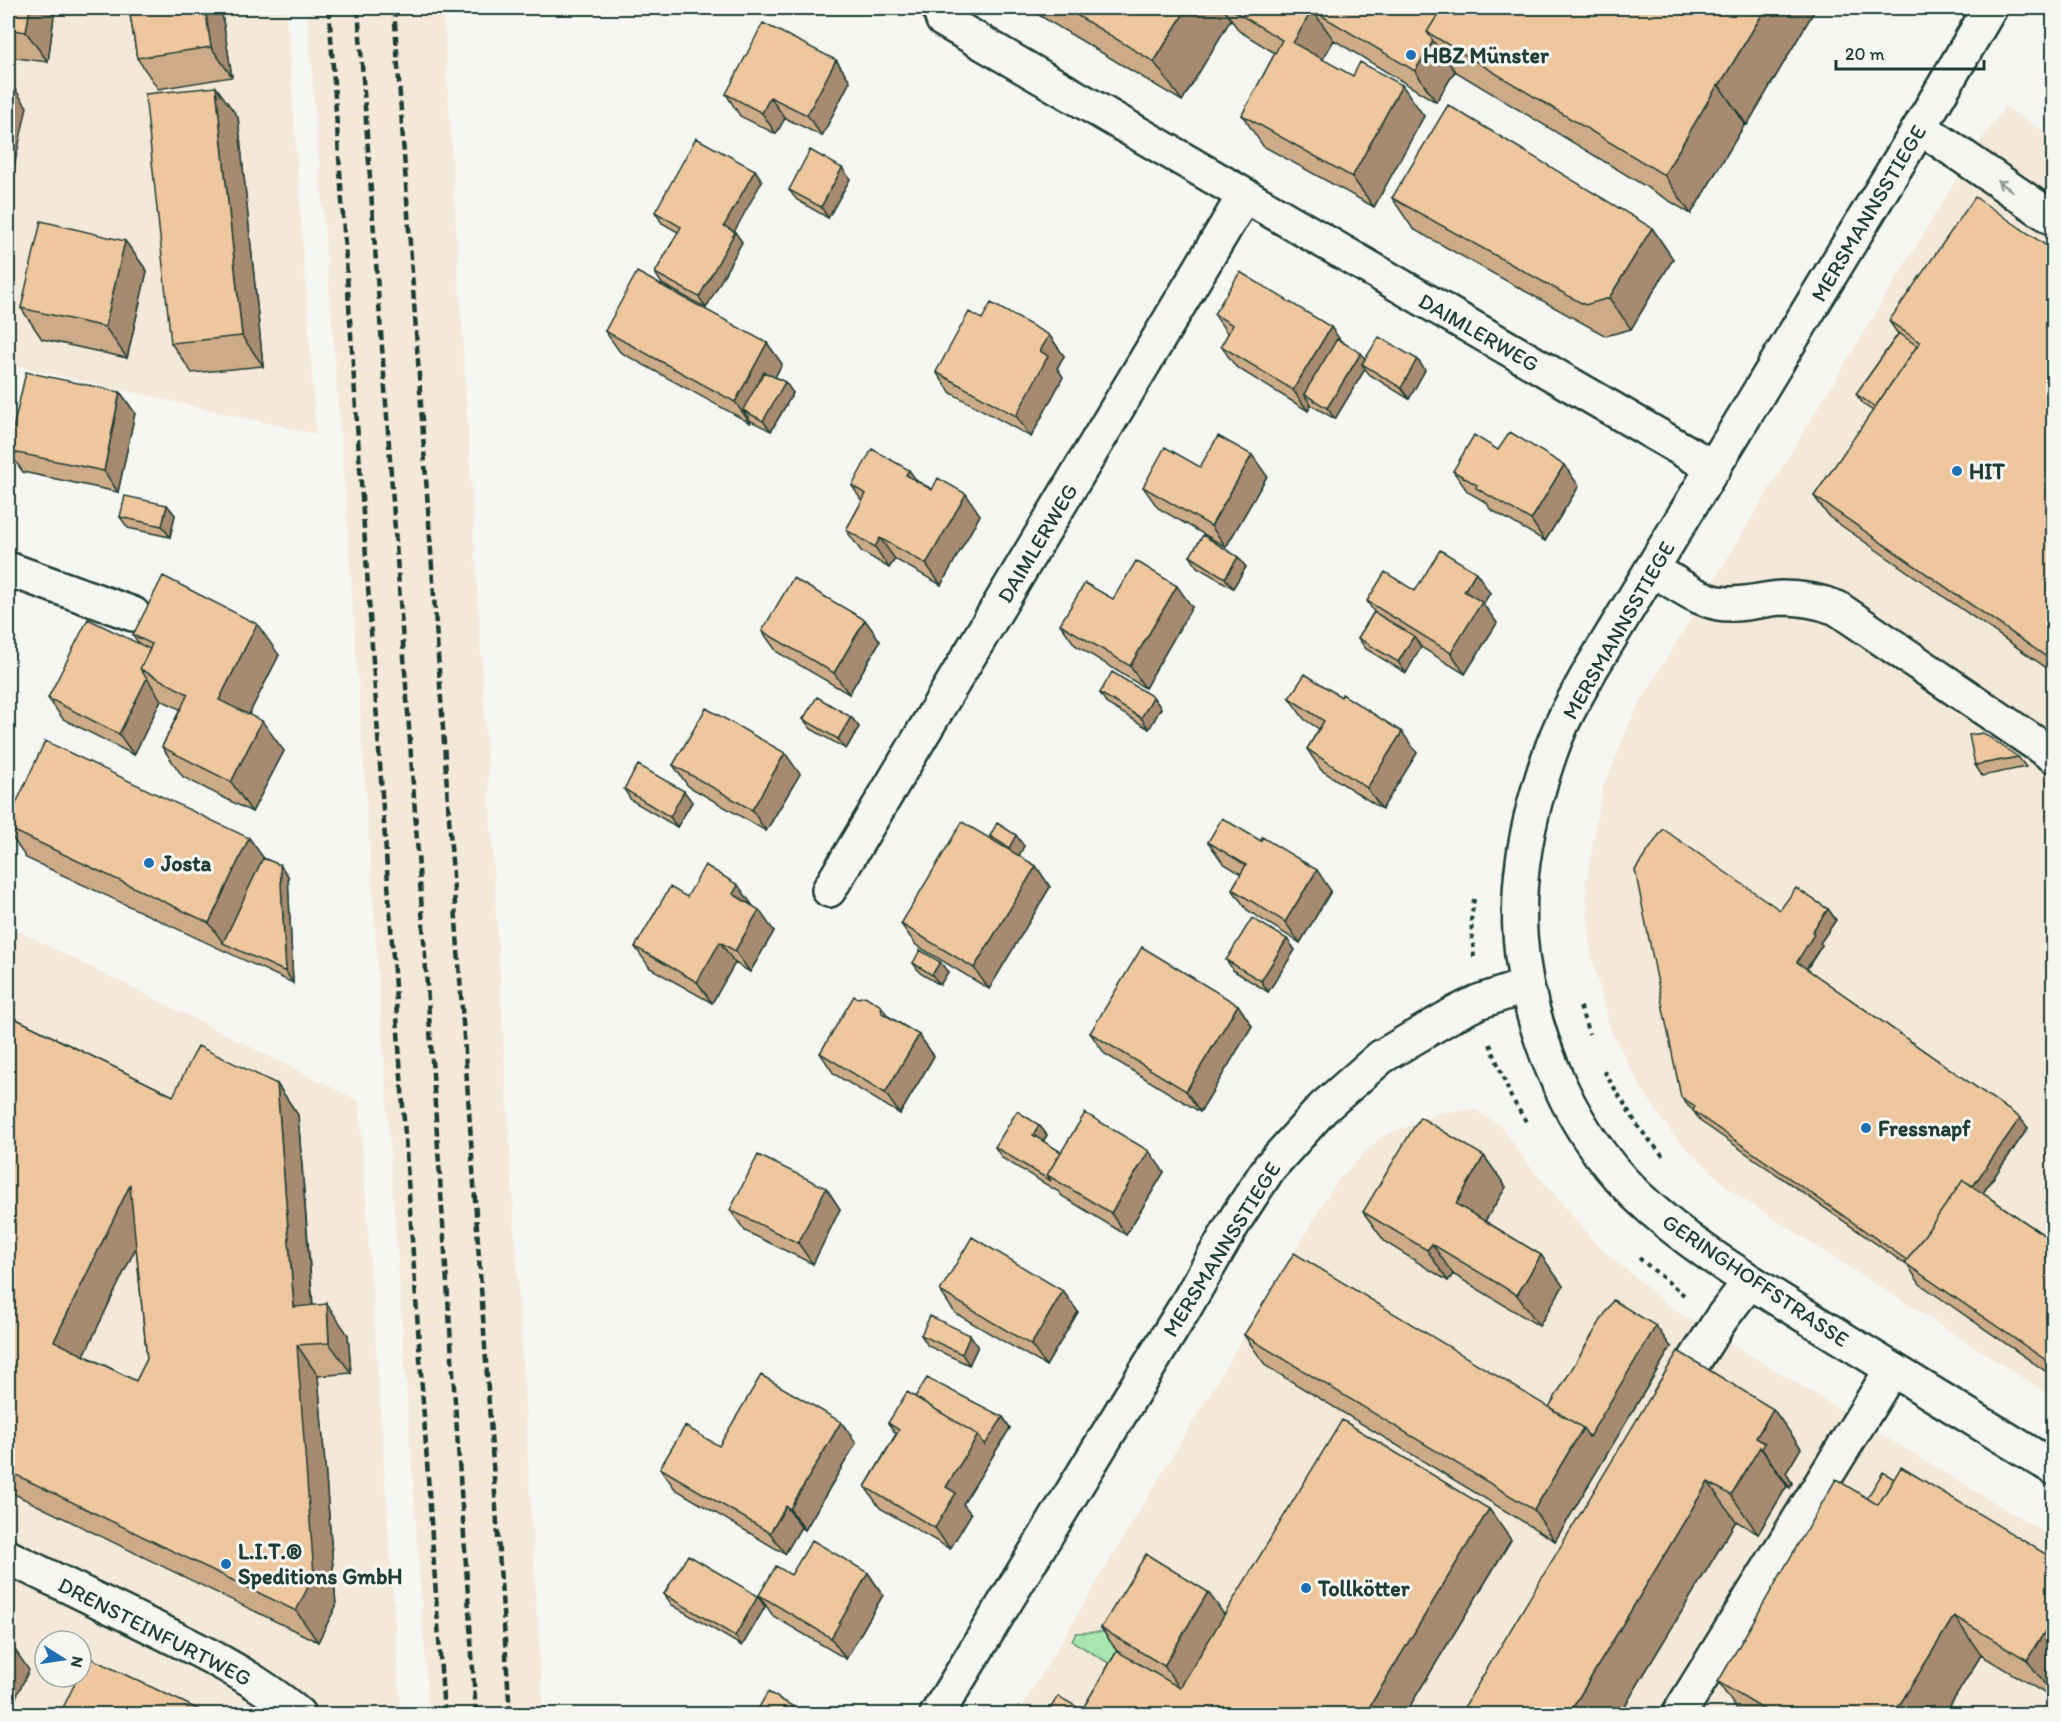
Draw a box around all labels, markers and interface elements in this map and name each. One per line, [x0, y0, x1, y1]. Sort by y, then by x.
scale bar [1836, 33, 1984, 71]
place label: HBZ Münster [1423, 42, 1550, 69]
text: 20 m [1845, 43, 1885, 65]
marker: HBZ Münster [1404, 48, 1418, 62]
street label: MERSMANNSSTIEGE [1805, 120, 1932, 307]
one-way arrow [1998, 180, 2014, 192]
street label: DAIMLERWEG [1414, 287, 1544, 378]
place label: HIT [1969, 458, 2005, 485]
marker: HIT [1950, 464, 1964, 478]
street label: DAIMLERWEG [991, 479, 1084, 608]
street label: MERSMANNSSTIEGE [1556, 536, 1680, 724]
place label: Josta [160, 850, 212, 877]
marker: Josta [142, 856, 156, 870]
place label: Fressnapf [1878, 1115, 1971, 1142]
marker: Fressnapf [1859, 1121, 1873, 1135]
street label: MERSMANNSSTIEGE [1157, 1157, 1286, 1342]
street label: GERINGHOFFSTRASSE [1657, 1208, 1854, 1353]
place label: L.I.T.® Speditions GmbH [238, 1538, 403, 1590]
marker: L.I.T.® Speditions GmbH [219, 1557, 233, 1571]
street label: DRENSTEINFURTWEG [54, 1571, 256, 1691]
place label: Tollkötter [1317, 1575, 1411, 1602]
marker: Tollkötter [1299, 1581, 1313, 1595]
north arrow [33, 1629, 93, 1689]

